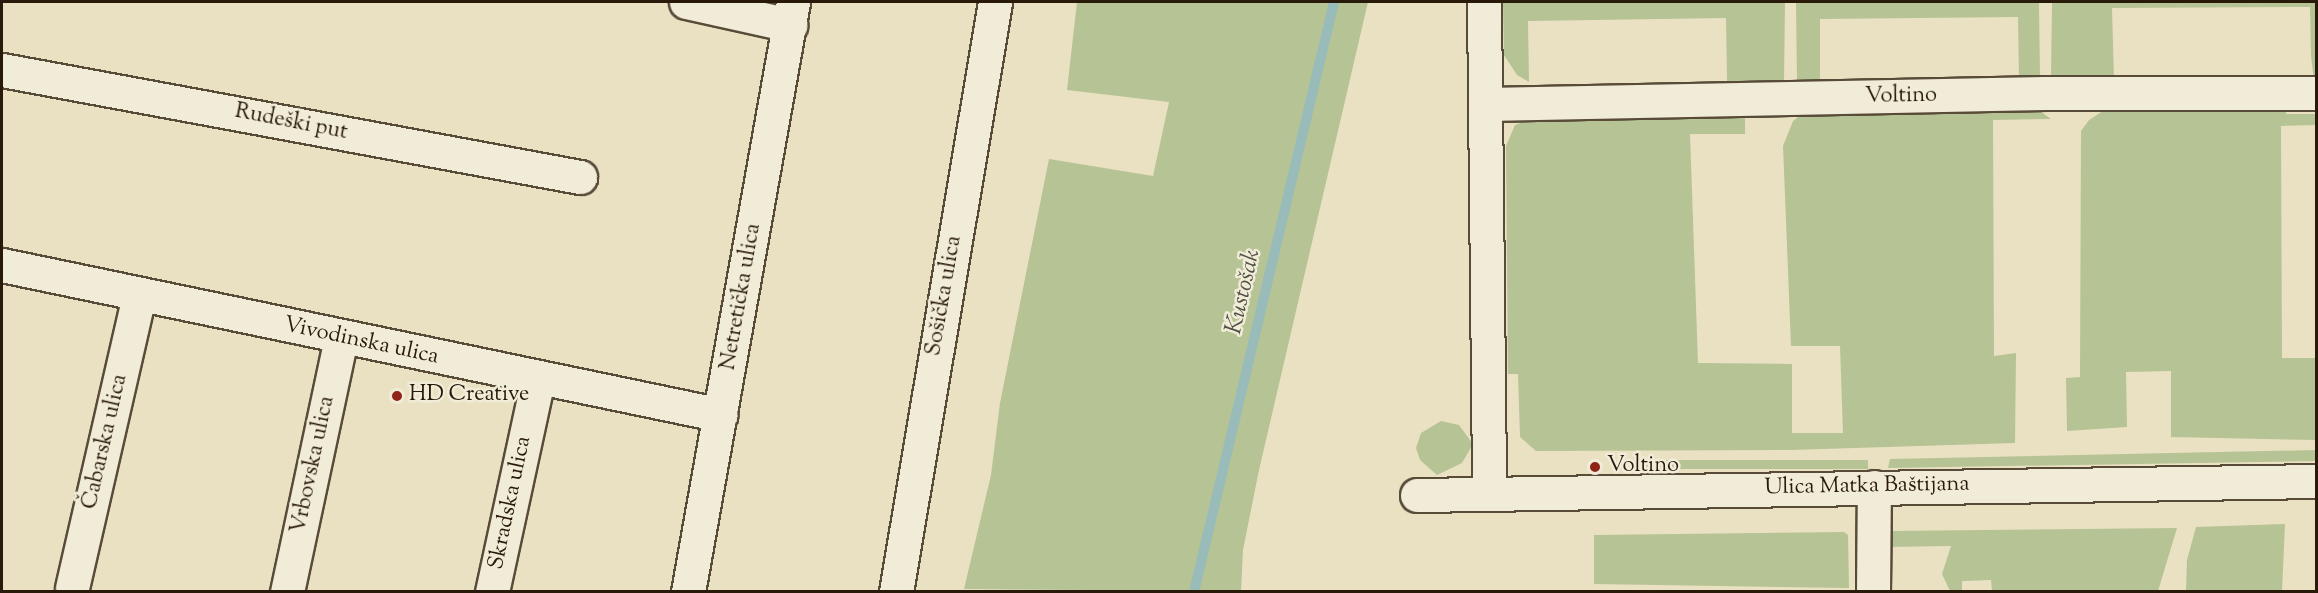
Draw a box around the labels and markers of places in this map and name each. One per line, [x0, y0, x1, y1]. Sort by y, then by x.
place label: HD Creative [409, 383, 529, 409]
marker: HD Creative [390, 389, 404, 403]
place label: Voltino [1607, 454, 1679, 480]
marker: Voltino [1588, 460, 1602, 474]

